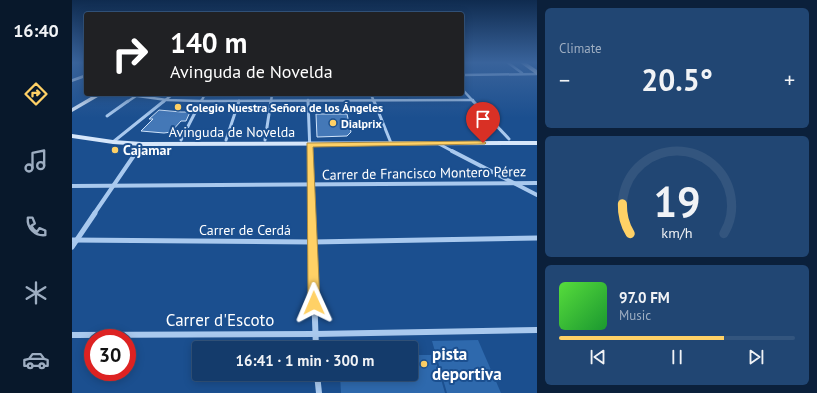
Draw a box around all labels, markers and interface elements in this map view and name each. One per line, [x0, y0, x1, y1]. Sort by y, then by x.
text: 16:40 [13, 19, 59, 42]
text: 140 m [170, 24, 247, 61]
icon: right [104, 28, 156, 80]
text: Climate [559, 40, 602, 57]
text: Avinguda de Novelda [170, 60, 333, 83]
text: 20.5° [641, 60, 713, 99]
text: − [559, 66, 570, 94]
text: + [784, 66, 795, 94]
icon: directions [22, 80, 50, 108]
place label: Colegio Nuestra Señora de los Ángeles [186, 100, 383, 115]
marker: Colegio Nuestra Señora de los Ángeles [173, 102, 183, 112]
pin [466, 102, 500, 143]
icon: arrive [472, 108, 494, 130]
place label: Dialprix [341, 116, 382, 131]
marker: Dialprix [328, 118, 338, 128]
street label: Avinguda de Novelda [169, 123, 295, 141]
place label: Cajamar [123, 141, 172, 159]
marker: Cajamar [110, 145, 120, 155]
icon: music [22, 147, 50, 175]
street label: Carrer de Francisco Montero Pérez [322, 162, 526, 184]
text: 19 [653, 175, 701, 228]
icon: phone [22, 213, 50, 241]
street label: Carrer de Cerdá [199, 221, 291, 239]
text: km/h [661, 223, 693, 242]
icon: climate [22, 279, 50, 307]
position arrow [293, 282, 335, 324]
text: 97.0 FM [619, 288, 670, 307]
text: Music [619, 307, 651, 324]
street label: Carrer d'Escoto [166, 309, 274, 331]
speed limit sign: 30 [84, 329, 136, 381]
place label: pista deportiva [432, 343, 502, 385]
icon: car [22, 346, 50, 374]
icon: previous [587, 346, 609, 368]
icon: pause [666, 346, 688, 368]
icon: next [745, 346, 767, 368]
text: 16:41 · 1 min · 300 m [236, 351, 374, 370]
marker: pista deportiva [419, 359, 429, 369]

